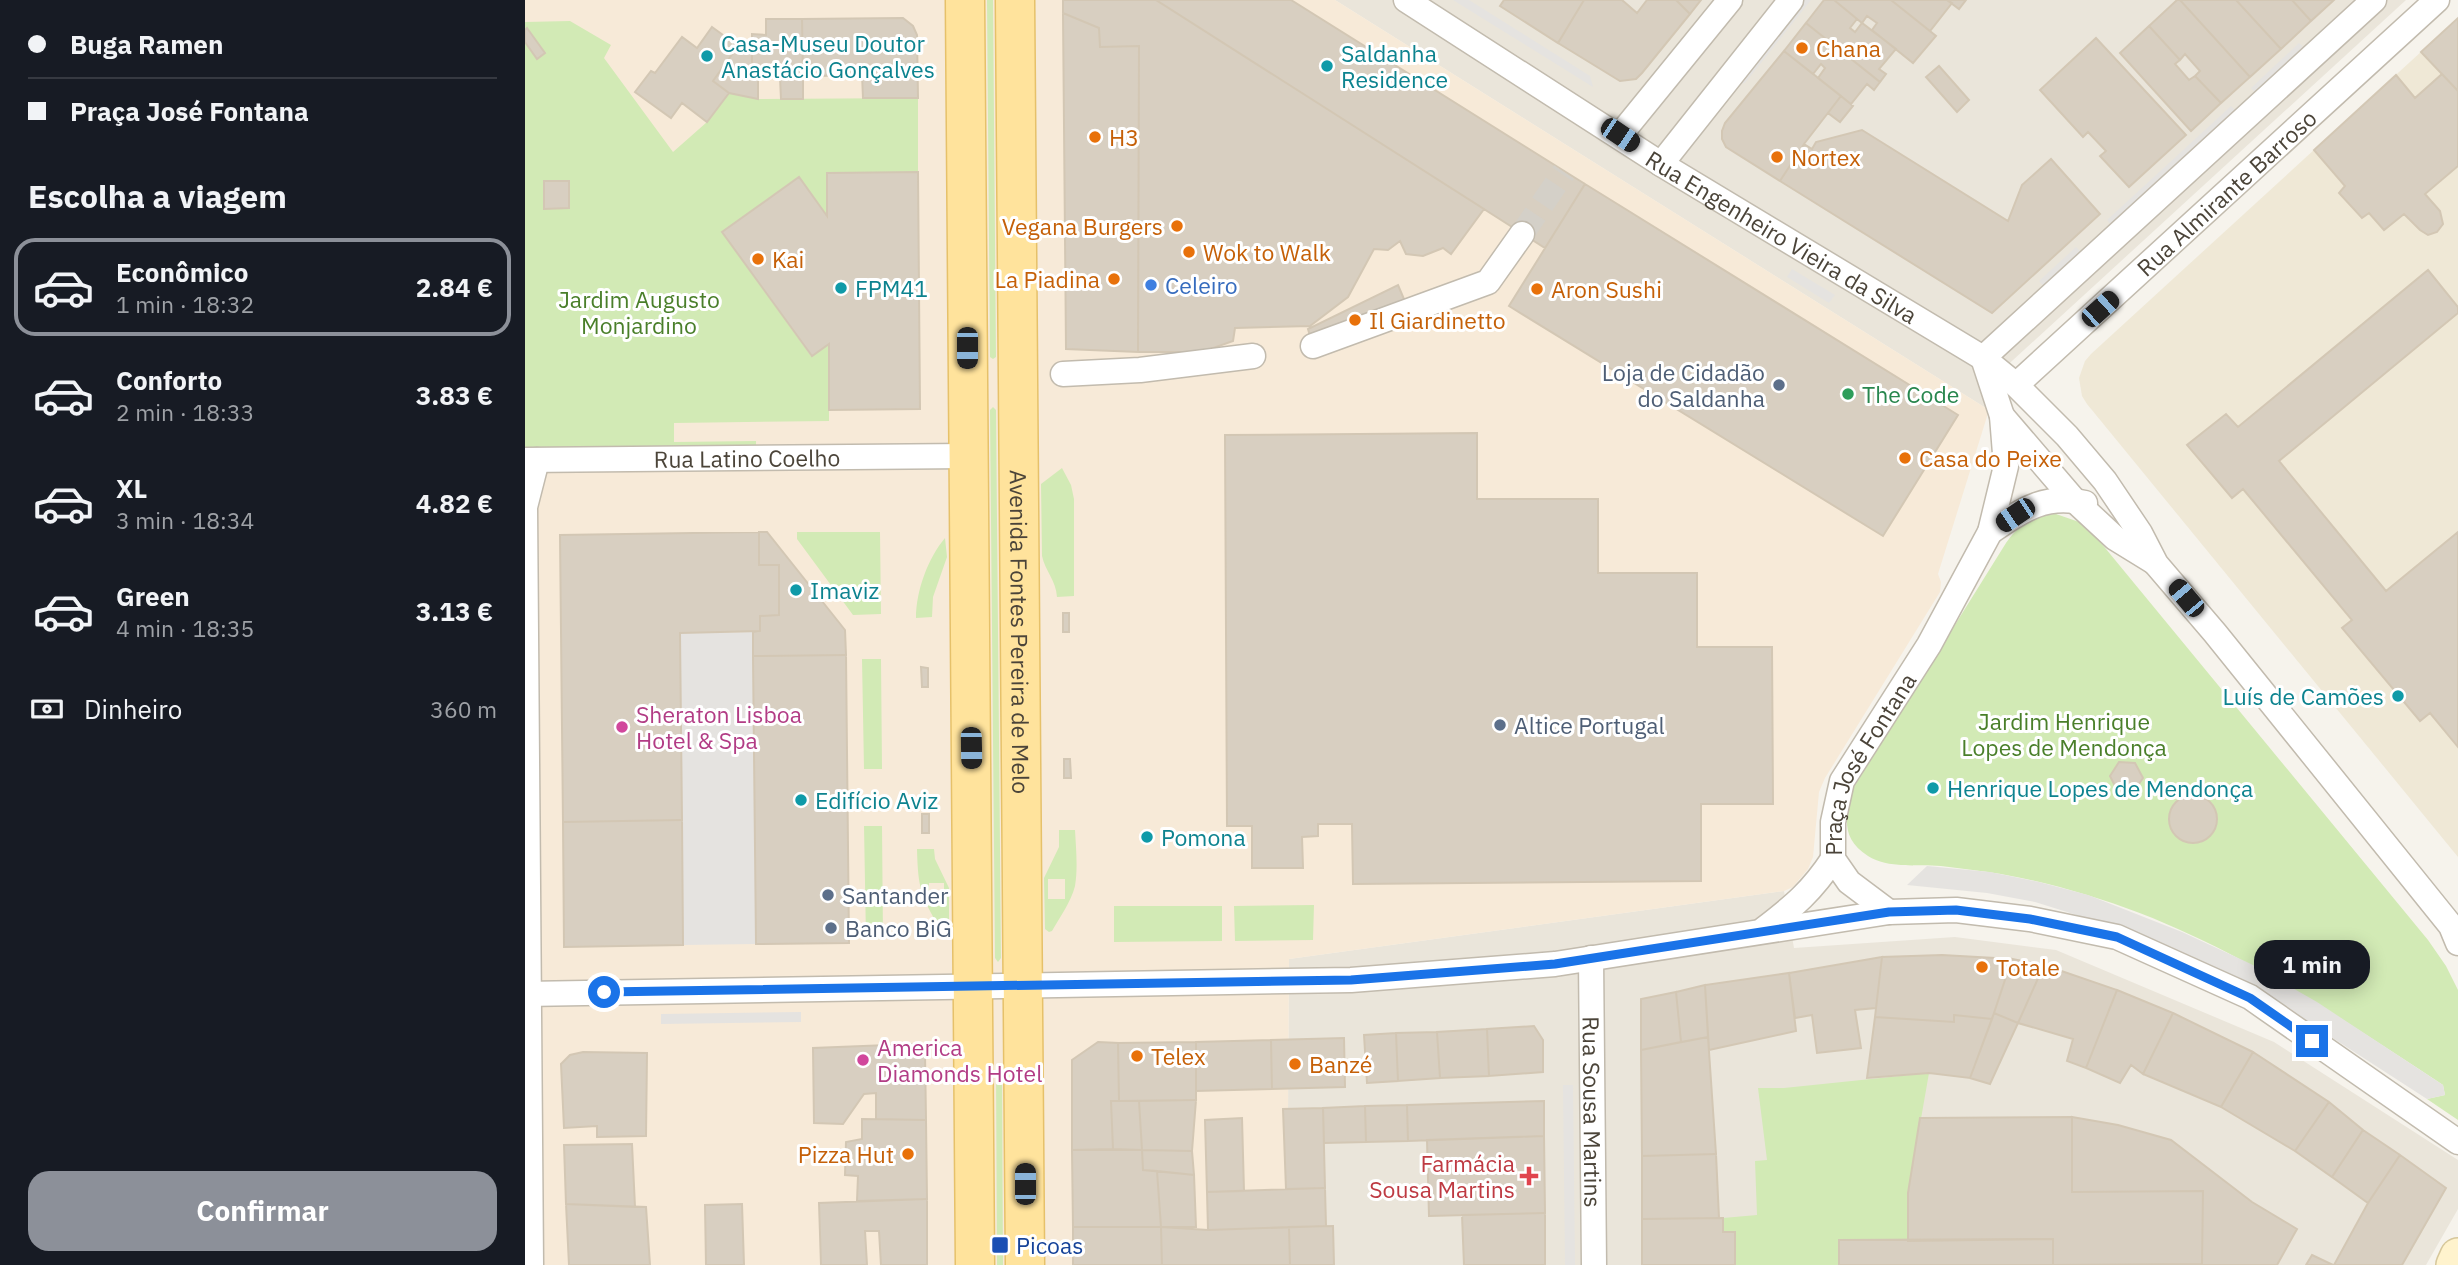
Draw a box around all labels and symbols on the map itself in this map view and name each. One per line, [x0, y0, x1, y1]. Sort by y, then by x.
place label: Casa-Museu Doutor Anastácio Gonçalves [721, 28, 935, 84]
place label: Chana [1816, 33, 1881, 63]
place label: Saldanha Residence [1341, 38, 1448, 94]
marker: Chana [1794, 40, 1810, 56]
marker: Casa-Museu Doutor Anastácio Gonçalves [699, 48, 715, 64]
marker: Saldanha Residence [1319, 58, 1335, 74]
street label: Rua Almirante Barroso [2130, 103, 2323, 282]
car [1597, 115, 1644, 155]
place label: H3 [1109, 122, 1139, 152]
marker: H3 [1087, 129, 1103, 145]
place label: Nortex [1791, 142, 1861, 172]
street label: Rua Engenheiro Vieira da Silva [1640, 143, 1923, 330]
marker: Nortex [1769, 149, 1785, 165]
place label: Vegana Burgers [1002, 211, 1163, 241]
marker: Vegana Burgers [1169, 218, 1185, 234]
place label: Wok to Walk [1203, 237, 1331, 267]
place label: Kai [772, 244, 804, 274]
marker: Wok to Walk [1181, 244, 1197, 260]
marker: Kai [750, 251, 766, 267]
place label: La Piadina [994, 264, 1100, 294]
place label: Celeiro [1165, 270, 1238, 300]
marker: La Piadina [1106, 271, 1122, 287]
place label: FPM41 [855, 273, 928, 303]
place label: Aron Sushi [1551, 274, 1662, 304]
marker: Celeiro [1143, 277, 1159, 293]
marker: FPM41 [833, 280, 849, 296]
marker: Aron Sushi [1529, 281, 1545, 297]
park label: Jardim Augusto Monjardino [558, 284, 720, 340]
car [2078, 287, 2123, 331]
place label: Il Giardinetto [1369, 305, 1506, 335]
marker: Il Giardinetto [1347, 312, 1363, 328]
car [957, 327, 978, 369]
place label: Loja de Cidadão do Saldanha [1602, 357, 1765, 413]
marker: Loja de Cidadão do Saldanha [1771, 377, 1787, 393]
place label: The Code [1862, 379, 1959, 409]
marker: The Code [1840, 386, 1856, 402]
street label: Rua Latino Coelho [654, 442, 840, 474]
place label: Casa do Peixe [1919, 443, 2062, 473]
marker: Casa do Peixe [1897, 450, 1913, 466]
street label: Avenida Fontes Pereira de Melo [1004, 470, 1036, 794]
car [1992, 495, 2039, 535]
place label: Imaviz [810, 575, 879, 605]
car [2165, 575, 2208, 621]
marker: Imaviz [788, 582, 804, 598]
street label: Praça José Fontana [1818, 667, 1922, 856]
place label: Luís de Camões [2223, 681, 2384, 711]
marker: Luís de Camões [2390, 688, 2406, 704]
place label: Sheraton Lisboa Hotel & Spa [636, 699, 802, 755]
park label: Jardim Henrique Lopes de Mendonça [1961, 706, 2167, 762]
place label: Altice Portugal [1514, 710, 1665, 740]
marker: Altice Portugal [1492, 717, 1508, 733]
marker: Sheraton Lisboa Hotel & Spa [614, 719, 630, 735]
car [961, 727, 982, 769]
place label: Henrique Lopes de Mendonça [1947, 773, 2253, 803]
marker: Henrique Lopes de Mendonça [1925, 780, 1941, 796]
place label: Edifício Aviz [815, 785, 938, 815]
marker: Edifício Aviz [793, 792, 809, 808]
place label: Pomona [1161, 822, 1246, 852]
marker: Pomona [1139, 829, 1155, 845]
place label: Santander [842, 880, 949, 910]
marker: Santander [820, 887, 836, 903]
place label: Banco BiG [845, 913, 952, 943]
marker: Banco BiG [823, 920, 839, 936]
callout: 1 min [2254, 940, 2370, 988]
place label: Totale [1996, 952, 2060, 982]
marker: Totale [1974, 959, 1990, 975]
route start [588, 976, 620, 1008]
street label: Rua Sousa Martins [1577, 1016, 1608, 1208]
route end [2296, 1025, 2328, 1057]
place label: America Diamonds Hotel [877, 1032, 1042, 1088]
place label: Telex [1151, 1041, 1206, 1071]
marker: Telex [1129, 1048, 1145, 1064]
place label: Banzé [1309, 1049, 1372, 1079]
marker: America Diamonds Hotel [855, 1052, 871, 1068]
marker: Banzé [1287, 1056, 1303, 1072]
place label: Pizza Hut [798, 1139, 894, 1169]
marker: Pizza Hut [900, 1146, 916, 1162]
place label: Farmácia Sousa Martins [1369, 1148, 1515, 1204]
car [1015, 1163, 1036, 1205]
marker: Farmácia Sousa Martins [1521, 1168, 1537, 1184]
place label: Picoas [1016, 1230, 1083, 1260]
marker: Picoas [990, 1235, 1010, 1255]

